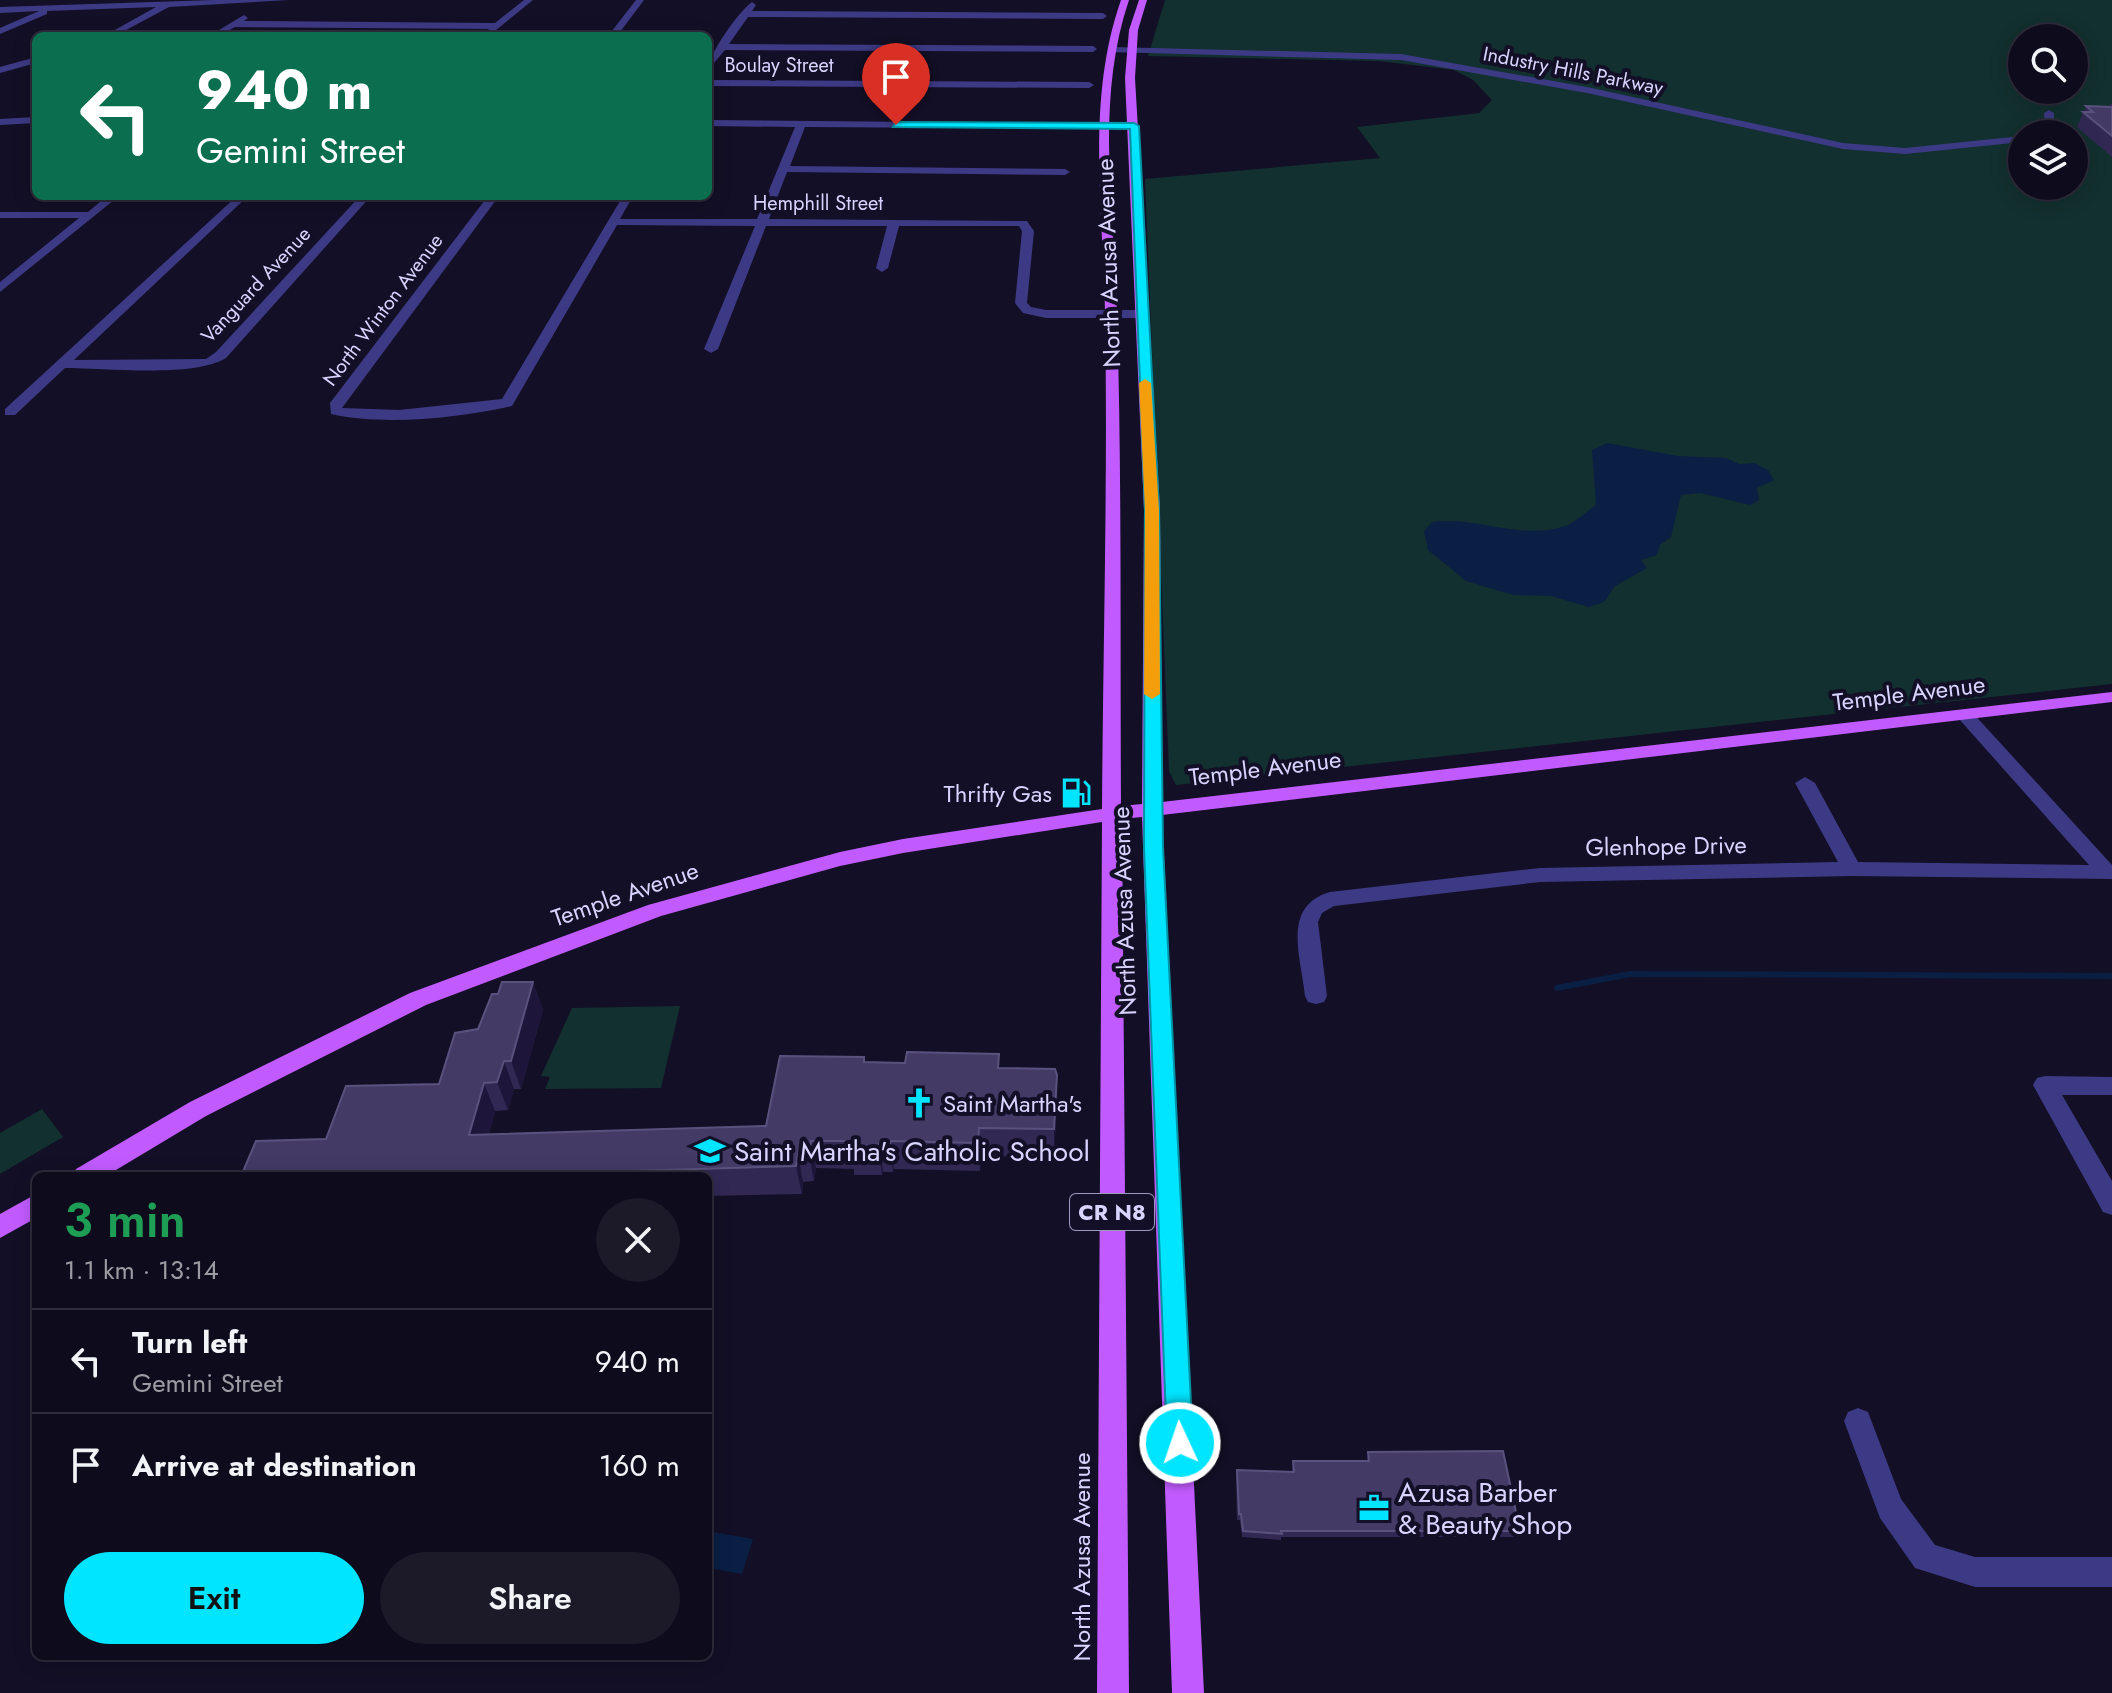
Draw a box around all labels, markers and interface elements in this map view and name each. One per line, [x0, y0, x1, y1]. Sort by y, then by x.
map controls [2008, 24, 2088, 200]
button: search [2008, 24, 2088, 104]
street label: Industry Hills Parkway [1480, 39, 1666, 103]
pin [862, 43, 930, 125]
text: 940 m [196, 49, 372, 130]
street label: Boulay Street [724, 51, 834, 80]
icon: arrive [874, 55, 918, 99]
icon: left [64, 64, 168, 168]
button: layers [2008, 120, 2088, 200]
text: Gemini Street [196, 124, 405, 176]
street label: North Azusa Avenue [1087, 158, 1129, 368]
street label: Hemphill Street [753, 189, 883, 218]
street label: Vanguard Avenue [194, 220, 318, 350]
street label: North Winton Avenue [316, 228, 450, 392]
street label: Temple Avenue [1831, 666, 1987, 720]
street label: Temple Avenue [1187, 741, 1343, 795]
place label: Thrifty Gas [944, 776, 1052, 811]
fuel station icon: Thrifty Gas [1059, 776, 1093, 810]
street label: North Azusa Avenue [1103, 806, 1145, 1016]
street label: Glenhope Drive [1585, 827, 1747, 865]
street label: Temple Avenue [547, 852, 703, 936]
church icon: Saint Martha's [902, 1086, 936, 1120]
place label: Saint Martha's [943, 1086, 1082, 1121]
place label: Saint Martha's Catholic School [734, 1131, 1090, 1172]
school or university icon: Saint Martha's Catholic School [693, 1134, 727, 1168]
text: 3 min [64, 1186, 186, 1255]
road number: CR N8 [1070, 1194, 1154, 1230]
button: close [596, 1198, 680, 1282]
text: 1.1 km · 13:14 [64, 1251, 219, 1289]
text: Turn left [132, 1321, 247, 1364]
icon: left [64, 1339, 108, 1383]
text: 940 m [595, 1340, 680, 1383]
text: Gemini Street [132, 1364, 283, 1402]
position arrow [1138, 1401, 1222, 1485]
icon: arrive [64, 1443, 108, 1487]
text: Arrive at destination [132, 1444, 417, 1487]
text: 160 m [599, 1444, 680, 1487]
street label: North Azusa Avenue [1064, 1452, 1099, 1662]
place label: Azusa Barber & Beauty Shop [1398, 1472, 1572, 1545]
office icon: Azusa Barber & Beauty Shop [1357, 1491, 1391, 1525]
button: Exit [64, 1552, 364, 1644]
button: Share [380, 1552, 680, 1644]

